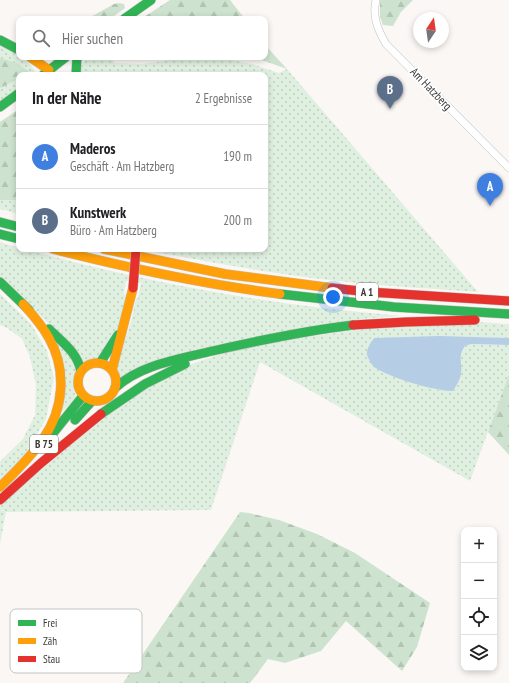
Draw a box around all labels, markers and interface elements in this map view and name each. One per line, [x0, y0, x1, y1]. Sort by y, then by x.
north arrow [413, 12, 449, 48]
search box [16, 16, 268, 60]
icon: search [30, 27, 52, 49]
text: Hier suchen [62, 29, 123, 48]
street label: Am Hatzberg [407, 64, 455, 113]
pin: B [377, 76, 403, 109]
text: In der Nähe [32, 87, 102, 109]
text: 2 Ergebnisse [195, 90, 252, 107]
text: Maderos [70, 139, 116, 158]
text: A [42, 148, 48, 165]
text: 190 m [223, 148, 252, 165]
text: Geschäft · Am Hatzberg [70, 158, 174, 175]
pin: A [477, 173, 503, 206]
text: Kunstwerk [70, 203, 126, 222]
text: B [42, 212, 48, 229]
text: 200 m [223, 212, 252, 229]
text: Büro · Am Hatzberg [70, 222, 157, 239]
road number: A 1 [356, 283, 378, 301]
your location [323, 287, 343, 307]
road number: B 75 [30, 435, 58, 453]
map controls [461, 527, 497, 671]
button: + [461, 527, 497, 563]
button: − [461, 563, 497, 599]
button: locate [461, 599, 497, 635]
legend [10, 609, 142, 673]
text: Frei [43, 616, 58, 630]
text: Zäh [43, 634, 57, 648]
button: layers [461, 635, 497, 671]
text: Stau [43, 652, 60, 666]

